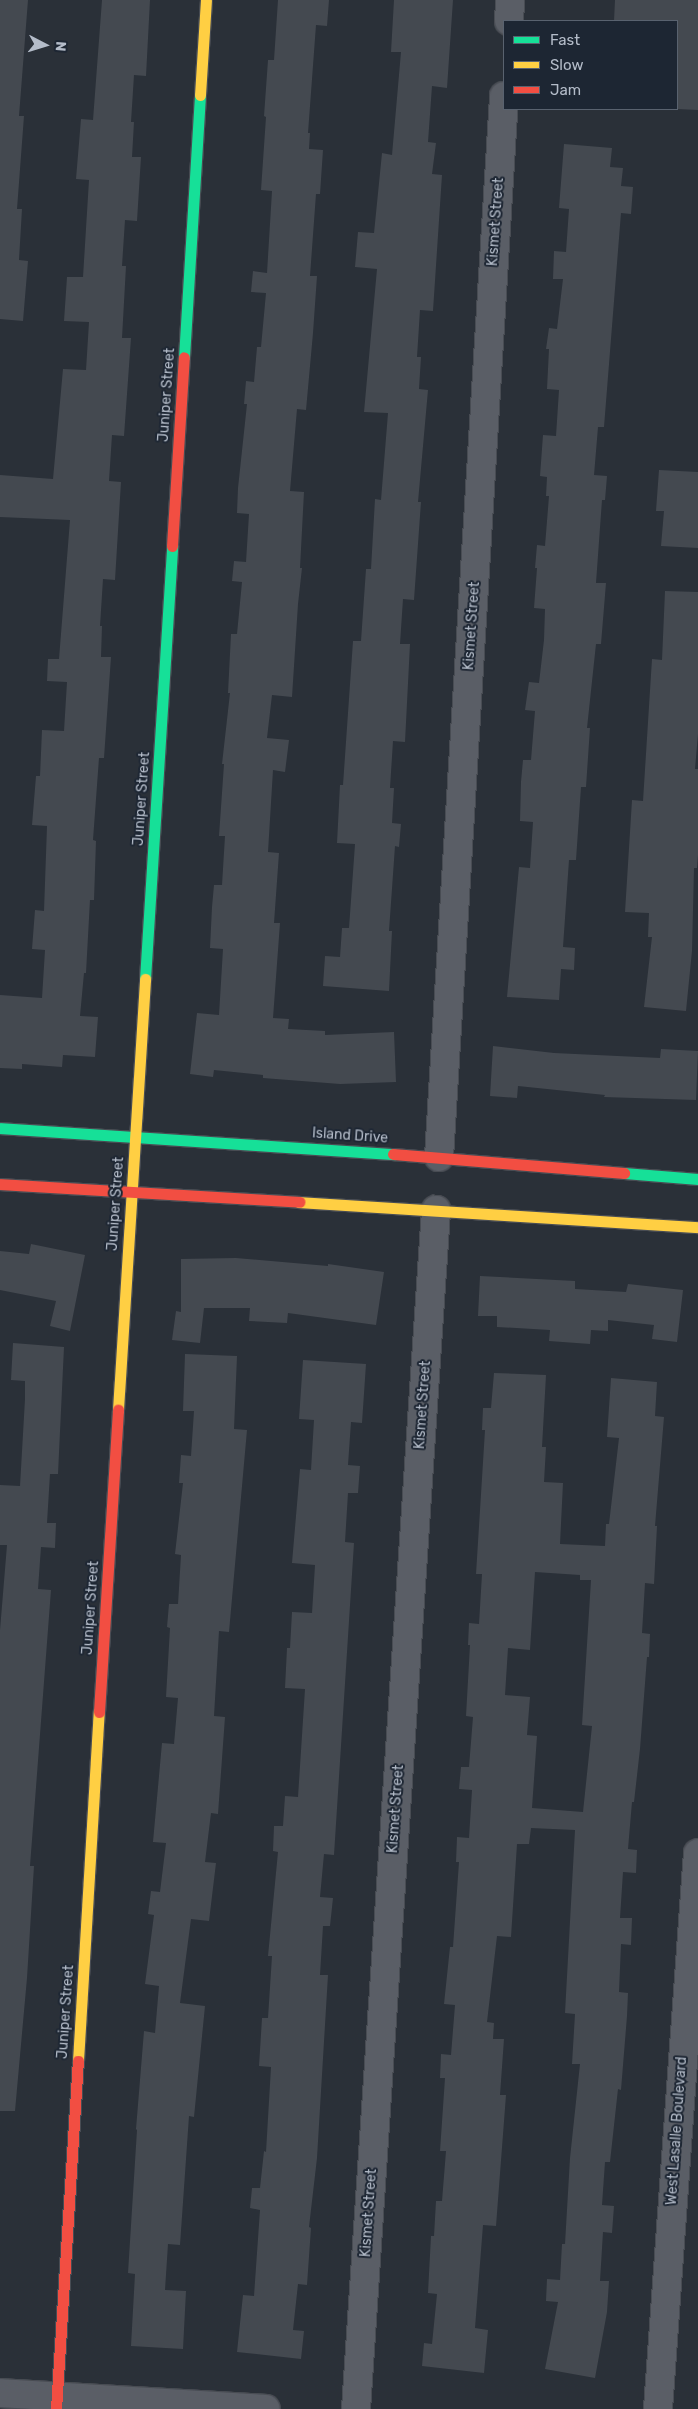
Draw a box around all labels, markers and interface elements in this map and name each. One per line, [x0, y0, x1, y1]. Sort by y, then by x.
north arrow [20, 20, 70, 70]
legend [503, 20, 678, 110]
text: Fast [550, 31, 580, 49]
text: N [52, 41, 69, 52]
text: Slow [550, 56, 583, 74]
text: Jam [550, 81, 581, 99]
street label: Kismet Street [485, 177, 507, 267]
street label: Juniper Street [155, 347, 179, 443]
street label: Kismet Street [461, 581, 483, 671]
street label: Juniper Street [130, 751, 154, 847]
street label: Island Drive [311, 1125, 389, 1147]
street label: Juniper Street [104, 1156, 128, 1252]
street label: Kismet Street [412, 1360, 434, 1450]
street label: Juniper Street [79, 1560, 103, 1656]
street label: Kismet Street [385, 1764, 407, 1854]
street label: Juniper Street [54, 1964, 78, 2060]
street label: West Lasalle Boulevard [663, 2056, 691, 2206]
street label: Kismet Street [358, 2168, 380, 2258]

